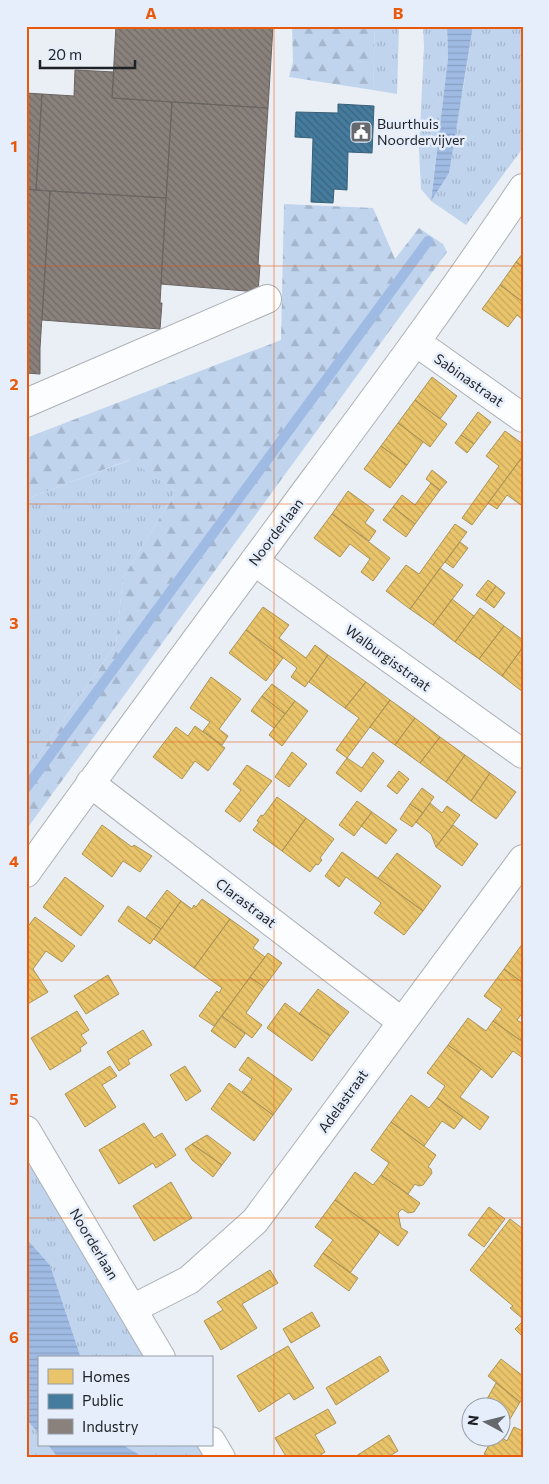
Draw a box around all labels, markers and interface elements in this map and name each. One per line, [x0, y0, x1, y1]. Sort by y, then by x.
text: A [145, 3, 157, 22]
text: B [393, 3, 404, 22]
scale bar [40, 38, 135, 70]
text: 20 m [48, 45, 82, 63]
place label: Buurthuis Noordervijver [377, 115, 465, 148]
public building icon: Buurthuis Noordervijver [349, 120, 373, 144]
text: 1 [10, 136, 18, 155]
street label: Sabinastraat [431, 349, 507, 410]
text: 2 [9, 374, 19, 393]
street label: Noorderlaan [245, 495, 306, 569]
text: 3 [9, 613, 19, 632]
street label: Walburgisstraat [342, 621, 435, 694]
text: 4 [9, 851, 19, 870]
street label: Clarastraat [213, 874, 280, 931]
street label: Adelastraat [314, 1066, 371, 1135]
text: 5 [9, 1089, 19, 1108]
street label: Noorderlaan [67, 1205, 122, 1282]
text: 6 [9, 1327, 19, 1346]
legend [38, 1356, 212, 1446]
text: Homes [82, 1367, 130, 1385]
text: Public [82, 1391, 124, 1409]
north arrow [462, 1396, 512, 1446]
text: N [464, 1414, 482, 1427]
text: Industry [82, 1417, 139, 1435]

